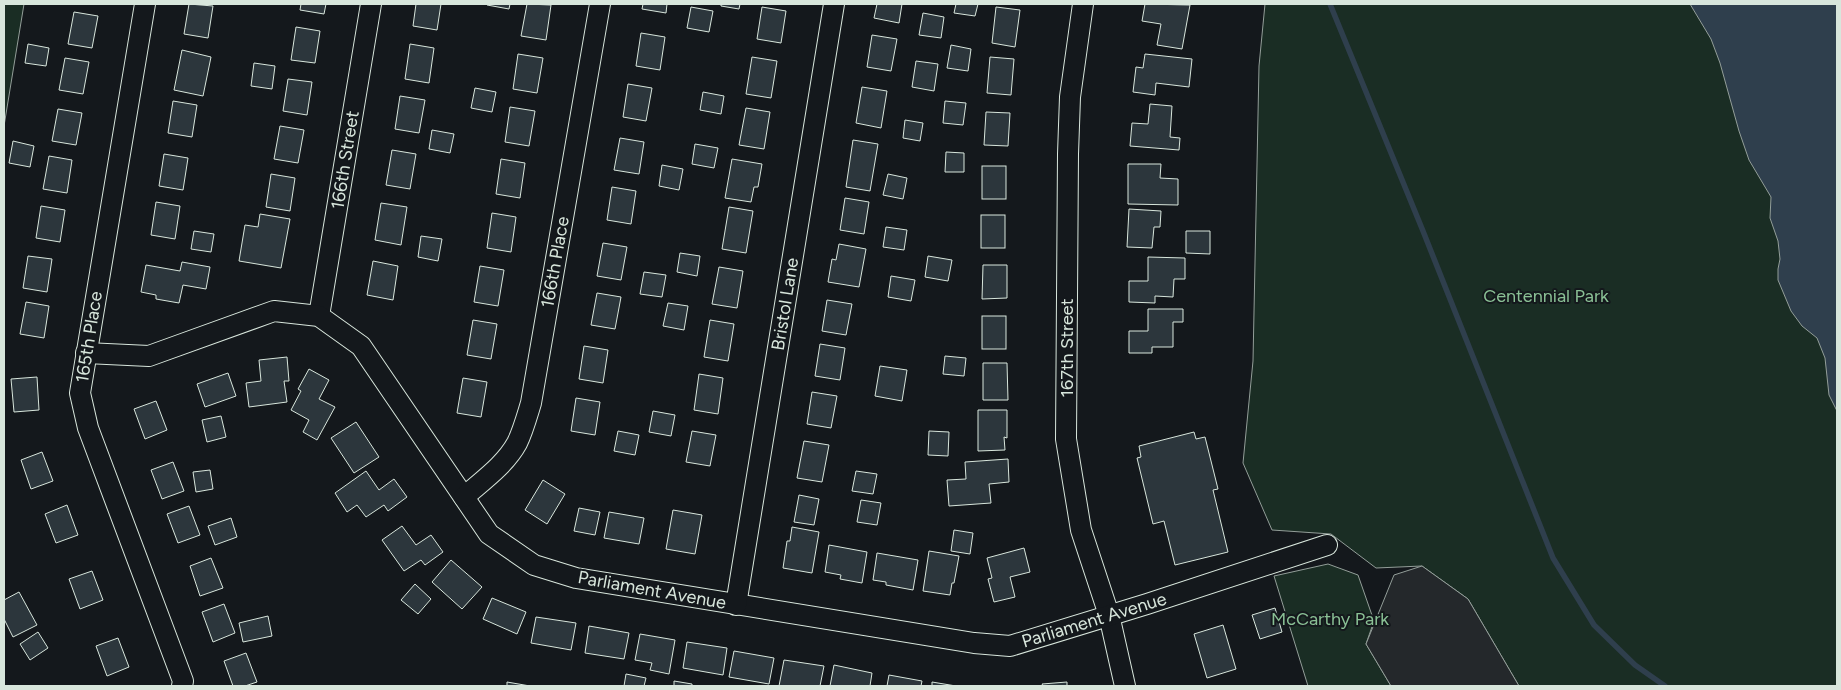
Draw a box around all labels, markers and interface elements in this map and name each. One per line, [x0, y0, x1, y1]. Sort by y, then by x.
street label: 166th Street [326, 109, 364, 211]
street label: 166th Place [536, 215, 574, 309]
street label: Bristol Lane [767, 256, 803, 352]
park label: Centennial Park [1483, 285, 1609, 307]
street label: 165th Place [71, 289, 107, 384]
street label: 167th Street [1056, 298, 1078, 397]
street label: Parliament Avenue [576, 566, 728, 614]
street label: Parliament Avenue [1019, 587, 1169, 652]
park label: McCarthy Park [1271, 608, 1389, 630]

